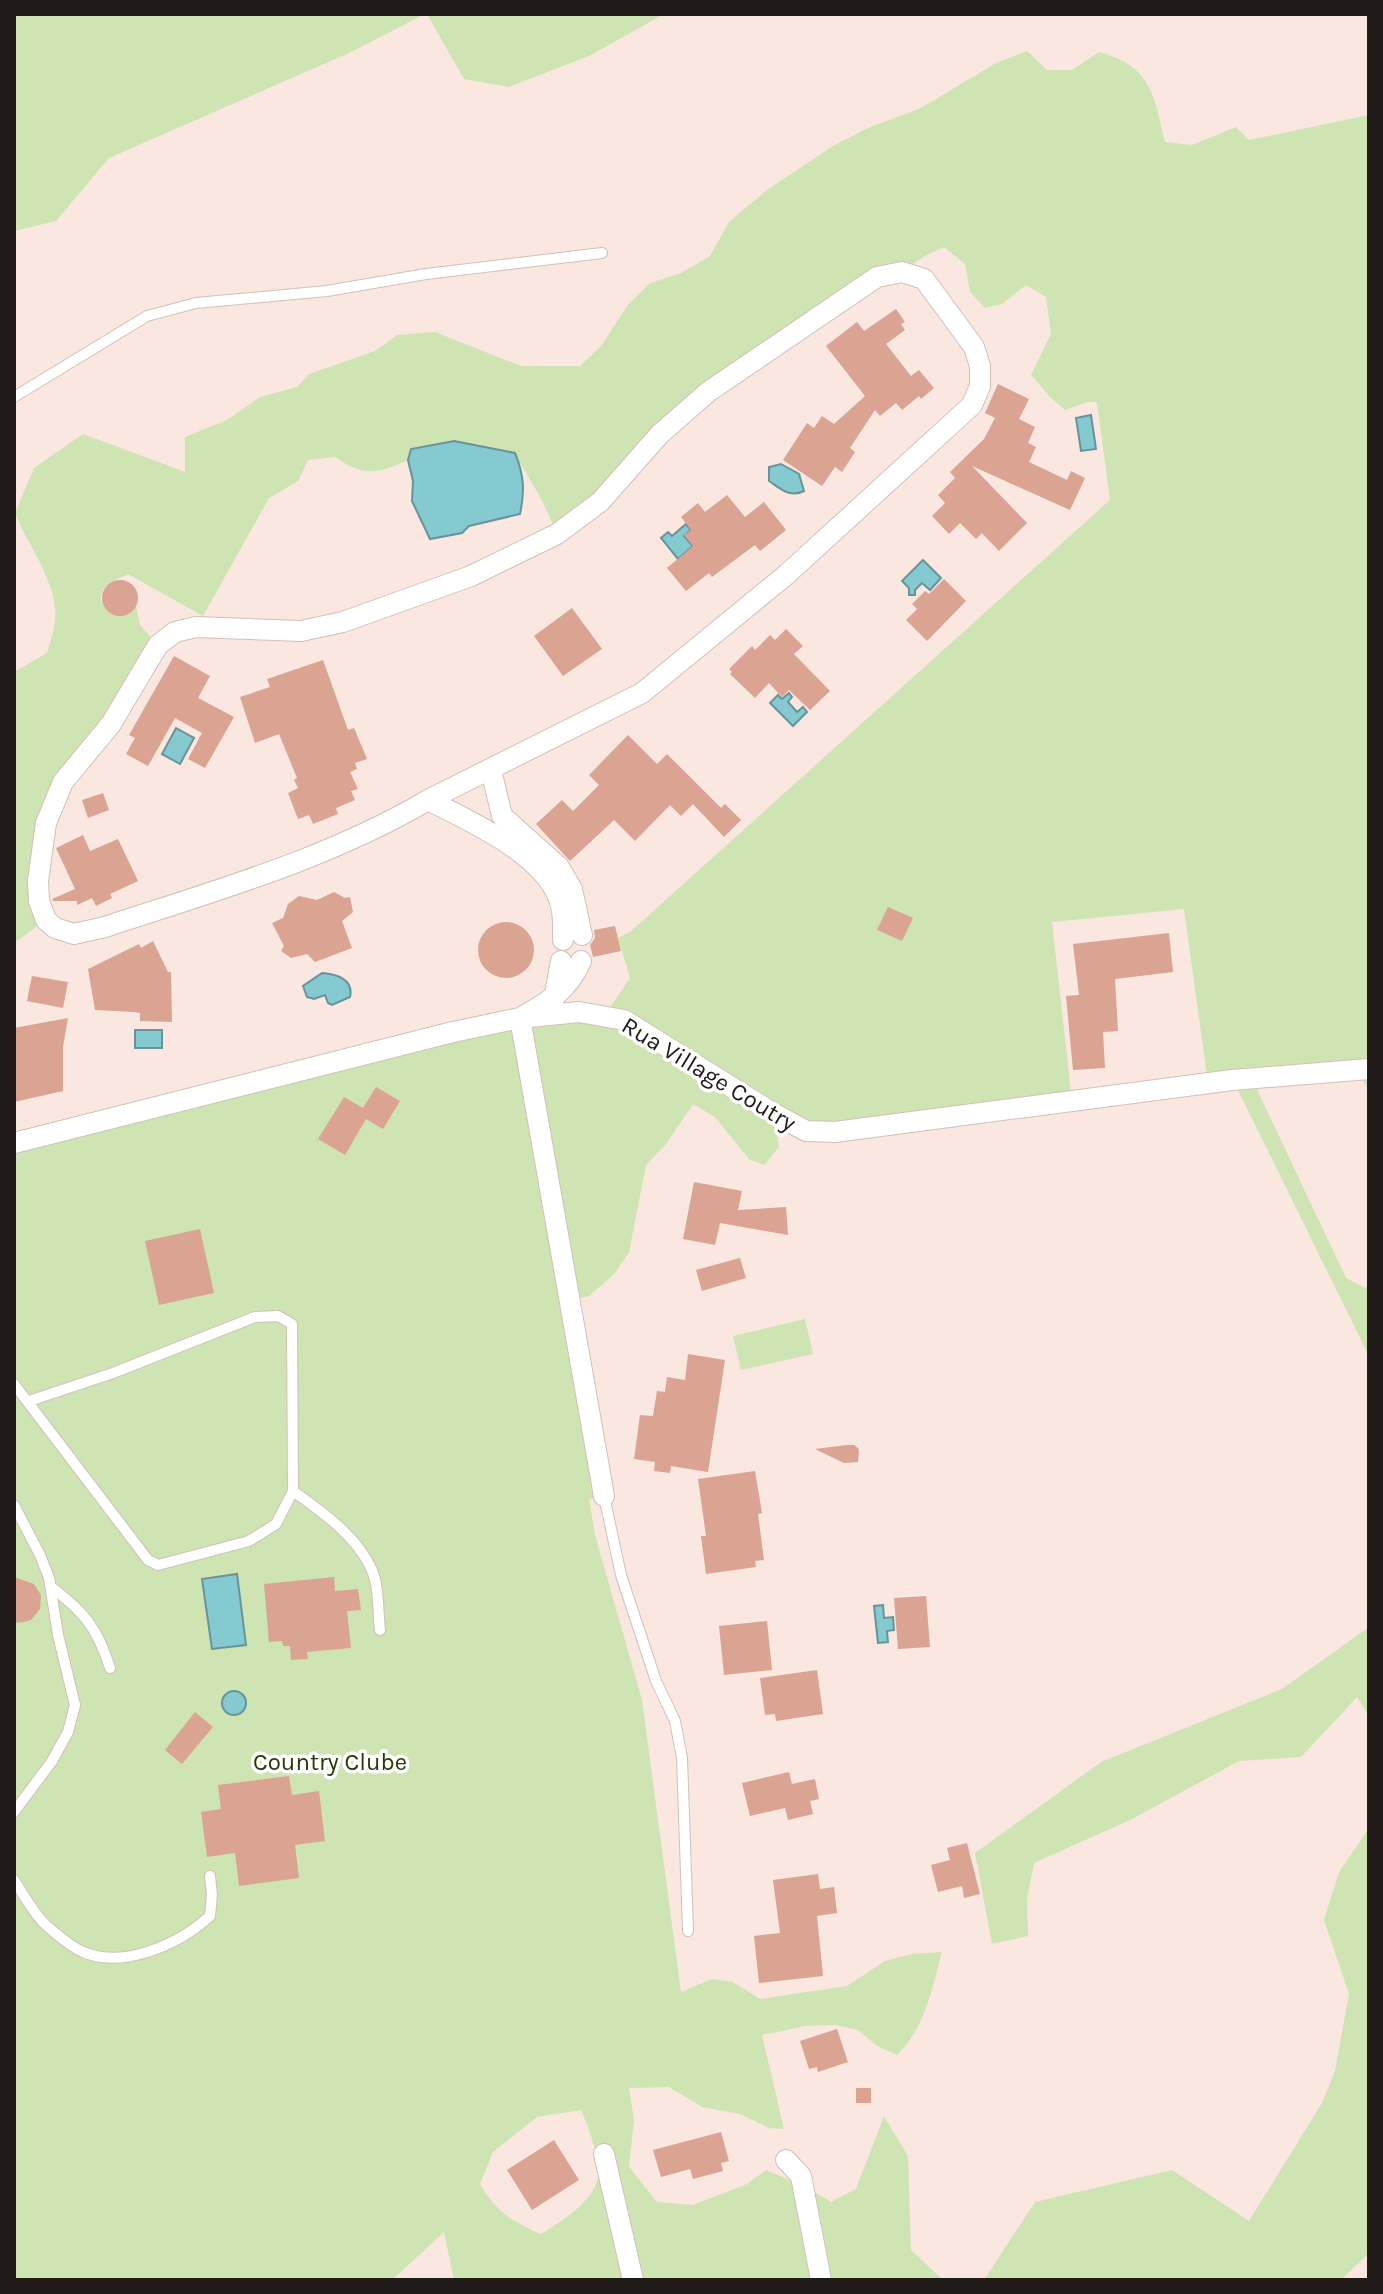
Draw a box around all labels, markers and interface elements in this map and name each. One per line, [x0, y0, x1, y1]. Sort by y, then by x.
street label: Rua Village Coutry [617, 1011, 801, 1137]
park label: Country Clube [253, 1748, 407, 1776]

